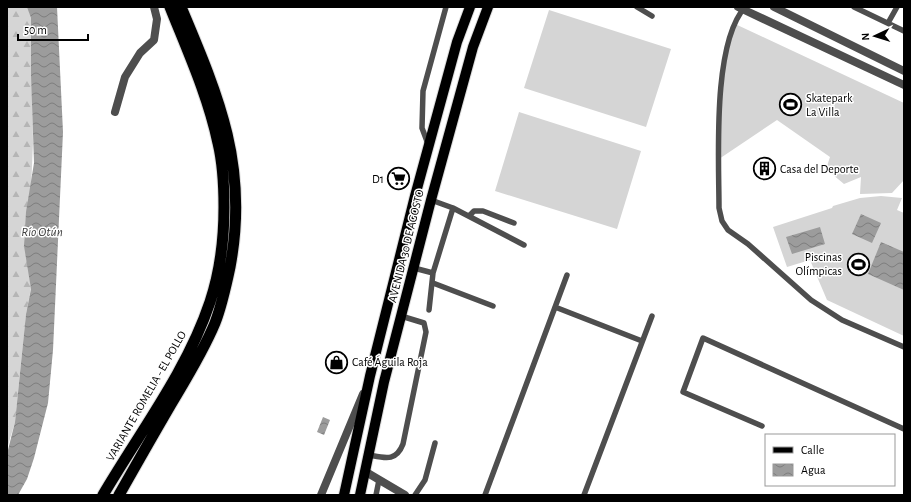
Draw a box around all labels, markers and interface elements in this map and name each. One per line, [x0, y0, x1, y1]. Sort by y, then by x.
scale bar [18, 16, 88, 42]
north arrow [855, 16, 895, 56]
text: 50 m [24, 24, 47, 36]
text: N [860, 32, 871, 41]
sports icon: Skatepark La Villa [778, 92, 804, 118]
place label: Skatepark La Villa [806, 92, 853, 118]
building icon: Casa del Deporte [752, 156, 778, 182]
place label: Casa del Deporte [780, 163, 859, 175]
supermarket icon: D1 [386, 166, 412, 192]
place label: D1 [372, 173, 384, 185]
street label: AVENIDA 30 DE AGOSTO [386, 188, 426, 304]
water label: Río Otún [21, 226, 63, 239]
place label: Piscinas Olímpicas [795, 251, 842, 277]
sports icon: Piscinas Olímpicas [845, 251, 871, 277]
street label: VARIANTE ROMELIA - EL POLLO [104, 329, 188, 463]
shop icon: Café Águila Roja [323, 349, 349, 375]
place label: Café Águila Roja [352, 355, 428, 369]
legend [765, 434, 895, 486]
text: Calle [801, 444, 824, 456]
text: Agua [801, 464, 826, 476]

